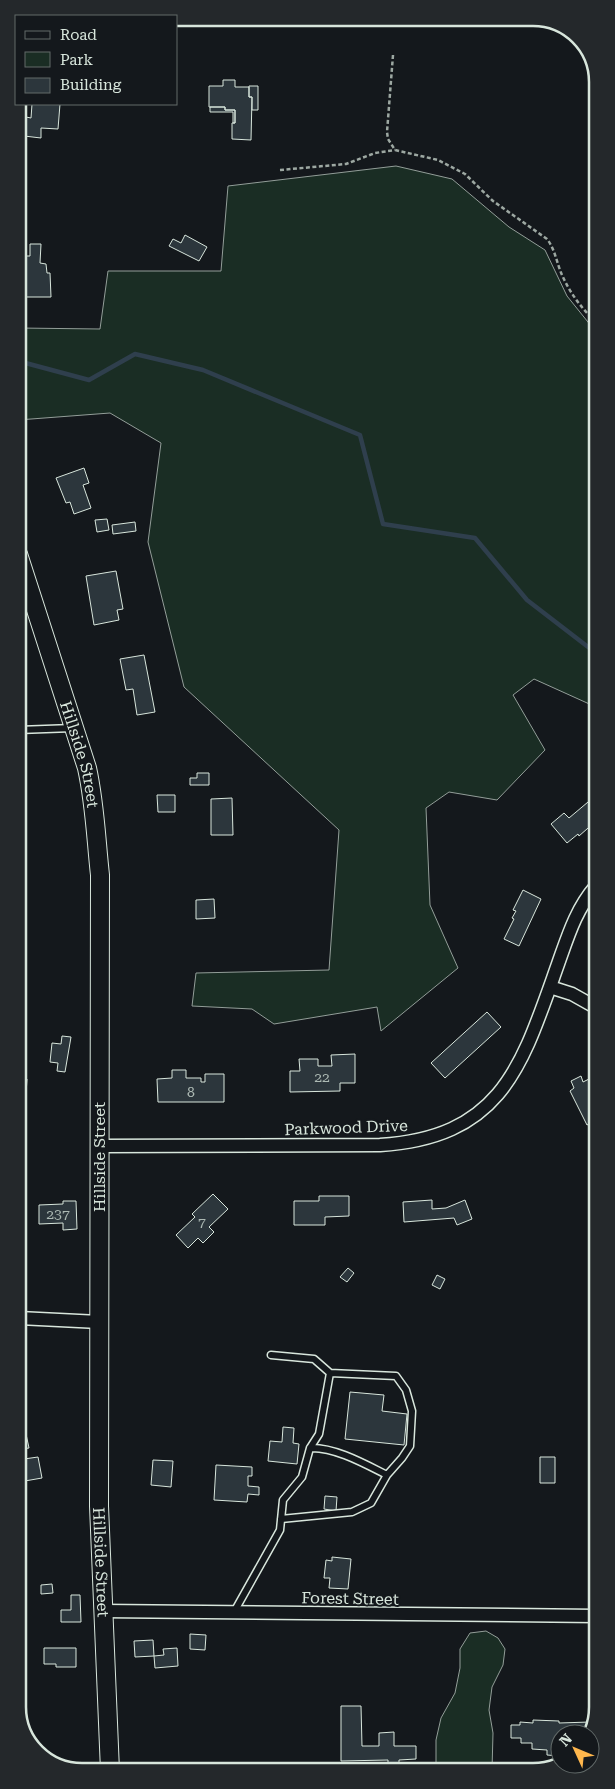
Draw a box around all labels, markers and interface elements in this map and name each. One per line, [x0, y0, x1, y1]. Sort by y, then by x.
legend [15, 15, 178, 105]
text: Road [60, 26, 97, 44]
text: Park [60, 51, 94, 69]
text: Building [60, 76, 122, 94]
street label: Hillside Street [56, 699, 102, 809]
house number: 22 [314, 1069, 330, 1085]
house number: 8 [187, 1084, 195, 1100]
street label: Hillside Street [90, 1102, 109, 1212]
street label: Parkwood Drive [284, 1116, 408, 1139]
house number: 237 [46, 1206, 70, 1222]
house number: 7 [198, 1214, 206, 1230]
street label: Hillside Street [89, 1507, 113, 1618]
street label: Forest Street [301, 1588, 399, 1609]
north arrow [550, 1724, 600, 1774]
text: N [556, 1730, 575, 1749]

